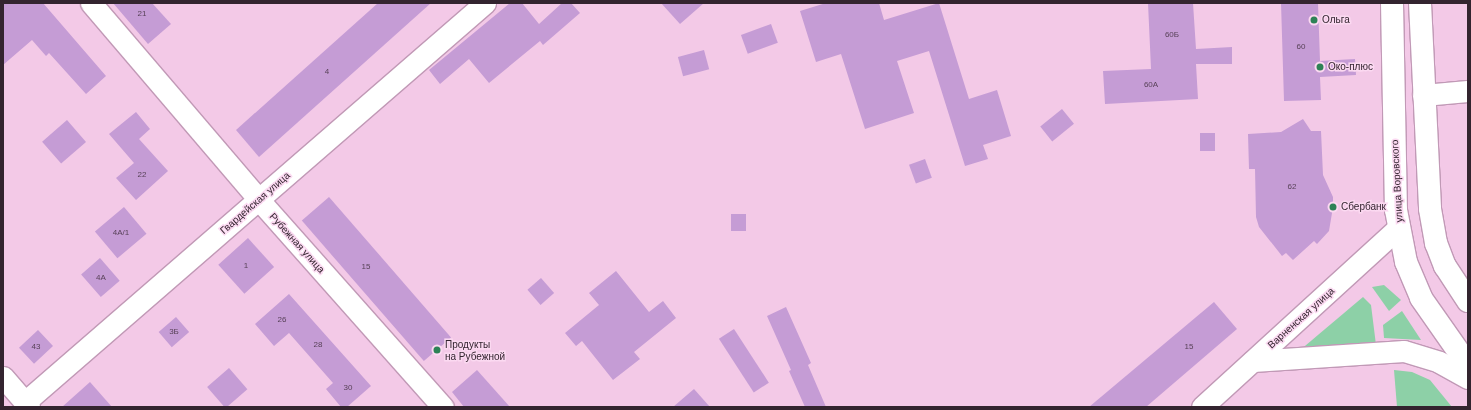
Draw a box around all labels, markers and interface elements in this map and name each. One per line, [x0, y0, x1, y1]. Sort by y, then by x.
house number: 21 [138, 9, 146, 19]
place label: Ольга [1322, 14, 1350, 26]
marker: Ольга [1309, 15, 1319, 25]
house number: 60Б [1165, 30, 1179, 40]
house number: 60 [1297, 42, 1305, 52]
place label: Око-плюс [1328, 61, 1373, 73]
marker: Око-плюс [1315, 62, 1325, 72]
house number: 4 [325, 67, 329, 77]
house number: 60А [1144, 80, 1158, 90]
street label: улица Воровского [1389, 139, 1405, 223]
street label: Гвардейская улица [218, 169, 292, 237]
house number: 22 [138, 170, 146, 180]
house number: 62 [1288, 182, 1296, 192]
place label: Сбербанк [1341, 201, 1386, 213]
marker: Сбербанк [1328, 202, 1338, 212]
street label: Рубежная улица [267, 211, 327, 275]
house number: 4А/1 [113, 228, 129, 238]
house number: 1 [244, 261, 248, 271]
house number: 15 [362, 262, 370, 272]
house number: 4А [96, 273, 106, 283]
street label: Варненская улица [1265, 285, 1337, 351]
house number: 26 [278, 315, 286, 325]
house number: 3Б [169, 327, 179, 337]
place label: Продукты на Рубежной [445, 338, 505, 362]
house number: 28 [314, 340, 322, 350]
house number: 43 [32, 342, 40, 352]
house number: 15 [1185, 342, 1193, 352]
marker: Продукты на Рубежной [432, 345, 442, 355]
house number: 30 [344, 383, 352, 393]

